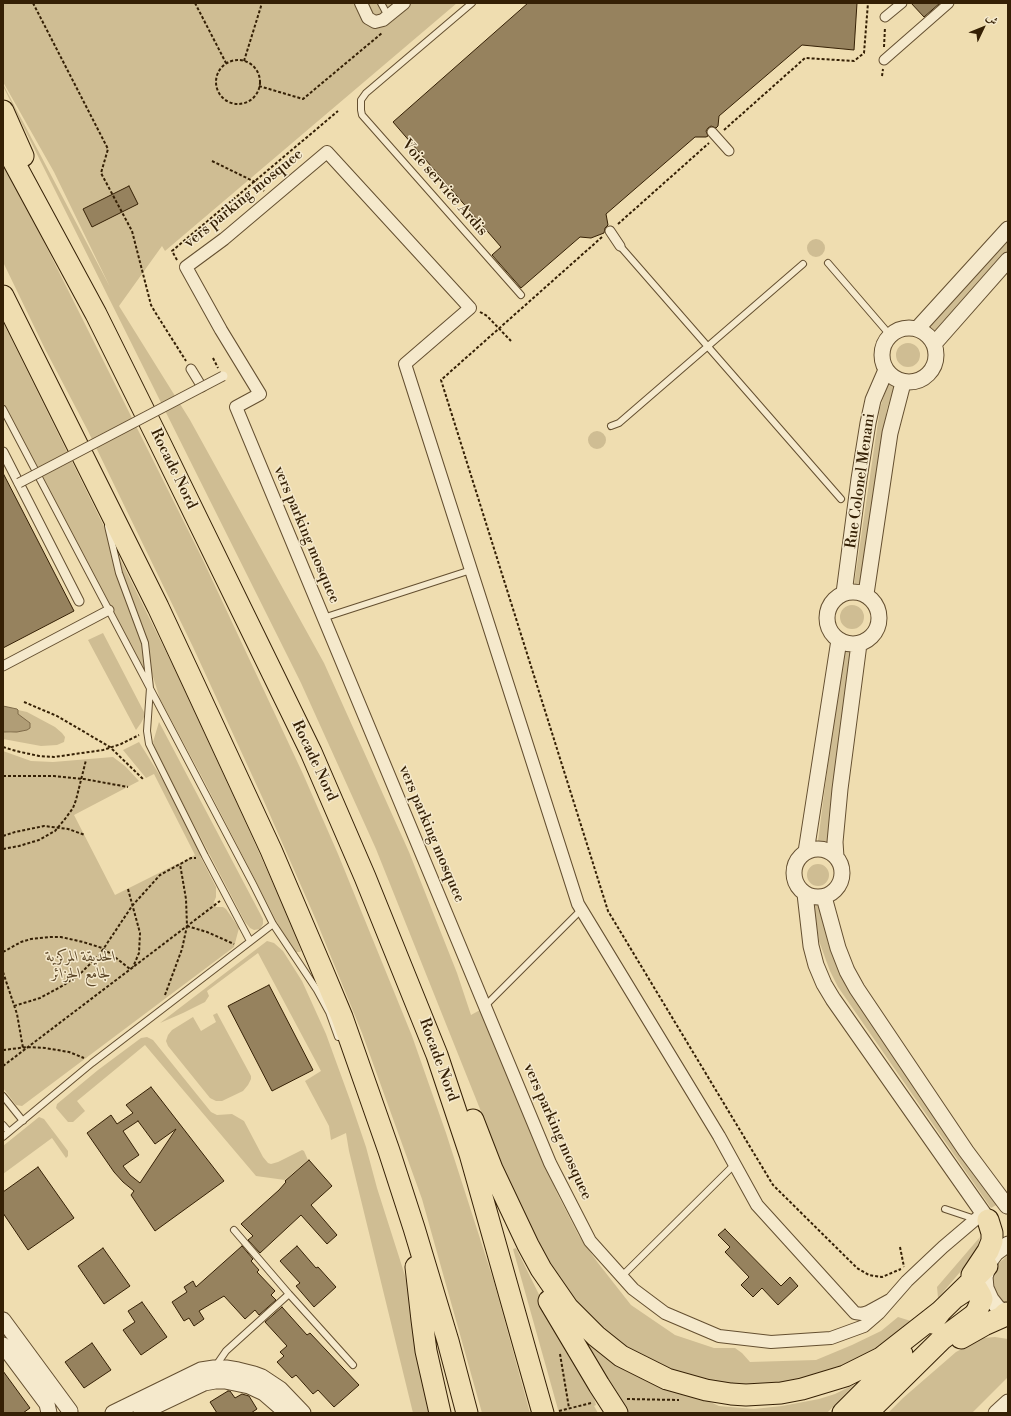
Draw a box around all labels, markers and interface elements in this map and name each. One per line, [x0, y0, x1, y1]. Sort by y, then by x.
north arrow [963, 8, 1003, 48]
text: ش [983, 11, 1001, 29]
street label: Voie service Ardis [397, 136, 491, 240]
street label: vers parking mosquee [181, 146, 307, 252]
street label: Rue Colonel Menani [843, 412, 879, 550]
street label: Rocade Nord [146, 426, 200, 512]
street label: vers parking mosquee [269, 464, 343, 606]
street label: Rocade Nord [287, 718, 341, 804]
street label: vers parking mosquee [394, 763, 468, 905]
park label: الحديقة المركزية لجامع الجزائر [46, 948, 116, 983]
street label: Rocade Nord [415, 1016, 461, 1104]
street label: vers parking mosquee [519, 1061, 595, 1203]

